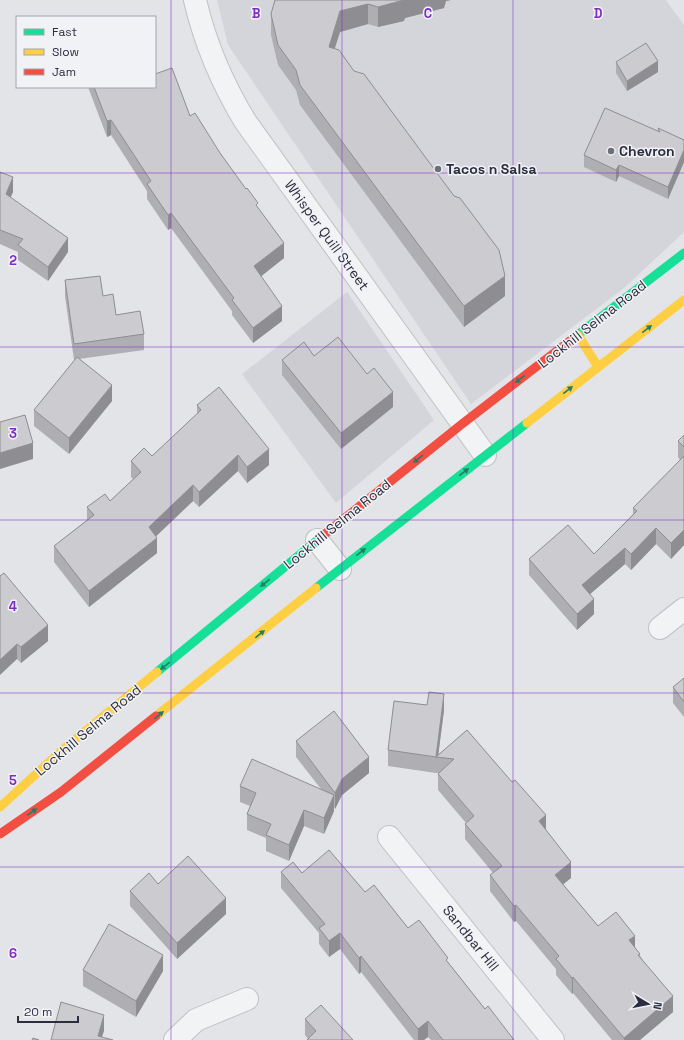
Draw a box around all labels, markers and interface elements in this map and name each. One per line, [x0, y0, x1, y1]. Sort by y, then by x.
text: B [252, 5, 261, 22]
text: C [424, 5, 432, 22]
text: D [594, 5, 603, 22]
legend [16, 16, 156, 88]
text: Fast [52, 24, 77, 40]
text: Slow [52, 44, 79, 60]
text: Jam [52, 64, 76, 80]
place label: Chevron [619, 142, 675, 160]
marker: Chevron [606, 146, 616, 156]
place label: Tacos n Salsa [446, 160, 537, 178]
marker: Tacos n Salsa [433, 164, 443, 174]
street label: Whisper Quill Street [281, 176, 373, 294]
text: 2 [9, 252, 17, 269]
street label: Lockhill Selma Road [534, 276, 650, 372]
one-way arrow [641, 324, 652, 333]
one-way arrow [515, 375, 526, 383]
one-way arrow [563, 386, 574, 394]
text: 3 [9, 425, 17, 442]
one-way arrow [412, 455, 423, 464]
one-way arrow [458, 468, 469, 476]
street label: Lockhill Selma Road [280, 475, 394, 573]
one-way arrow [356, 548, 367, 557]
one-way arrow [260, 579, 270, 587]
text: 4 [9, 598, 17, 615]
one-way arrow [254, 629, 265, 638]
one-way arrow [159, 661, 170, 670]
street label: Lockhill Selma Road [31, 680, 145, 780]
one-way arrow [153, 711, 164, 719]
text: 5 [9, 772, 17, 789]
one-way arrow [27, 808, 37, 816]
street label: Sandbar Hill [439, 901, 503, 975]
text: 6 [9, 945, 17, 962]
north arrow [628, 984, 668, 1024]
scale bar [18, 998, 78, 1024]
text: N [650, 1001, 665, 1011]
text: 20 m [24, 1004, 52, 1020]

